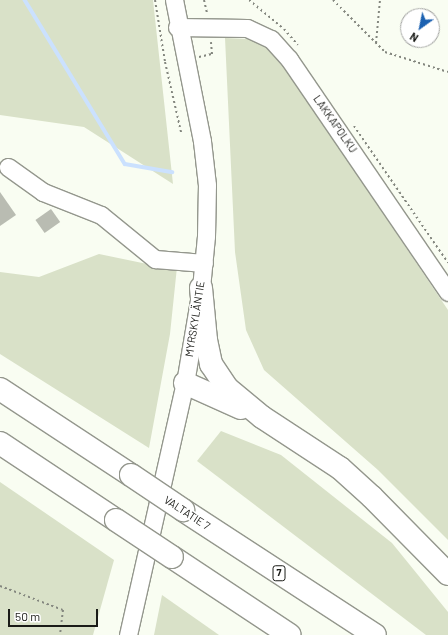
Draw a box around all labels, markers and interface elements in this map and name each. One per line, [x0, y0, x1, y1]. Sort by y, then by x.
north arrow [400, 8, 440, 48]
text: N [407, 30, 420, 45]
street label: LAKKAPOLKU [310, 93, 360, 155]
street label: MYRSKYLÄNTIE [182, 280, 208, 358]
street label: VALTATIE 7 [162, 493, 212, 533]
road number: 7 [272, 565, 286, 581]
scale bar [10, 601, 100, 627]
text: 50 m [15, 609, 40, 623]

